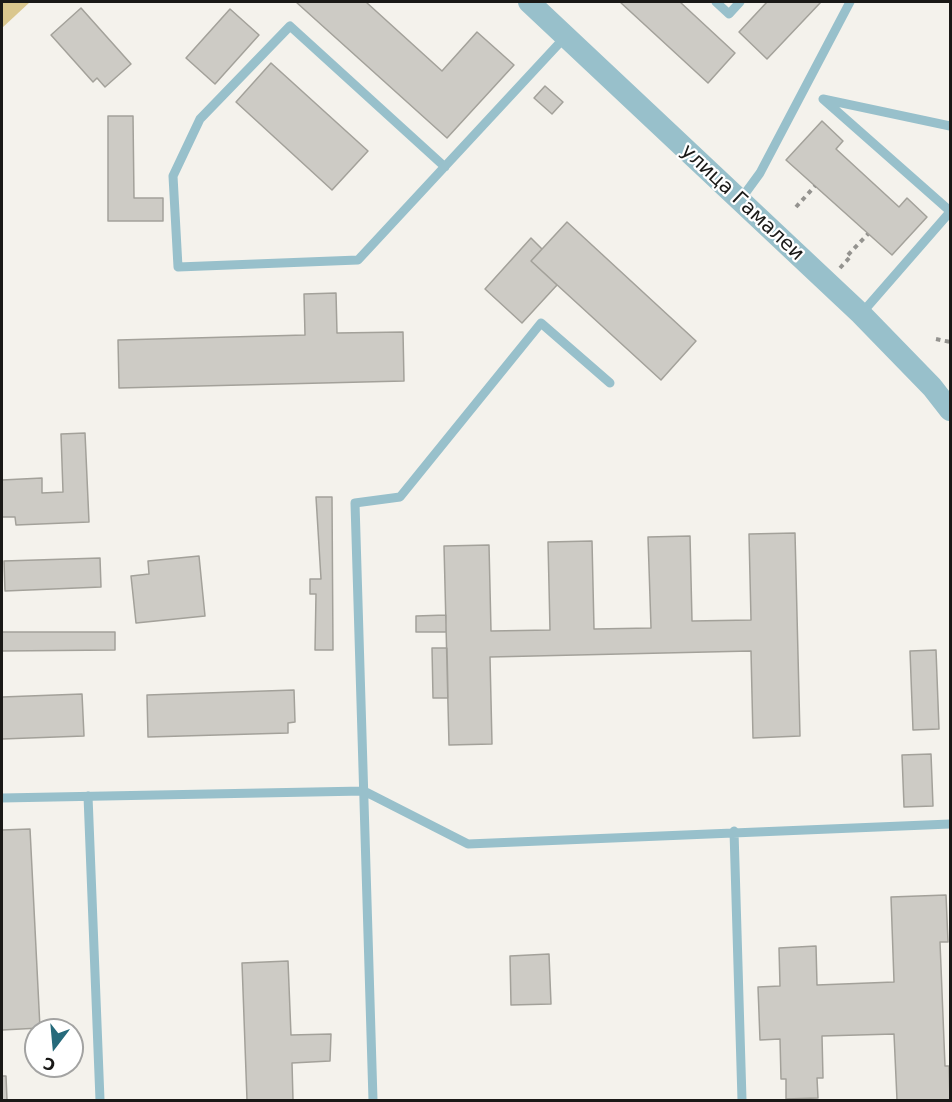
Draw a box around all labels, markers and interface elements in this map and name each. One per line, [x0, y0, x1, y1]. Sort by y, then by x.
street label: улица Гамалеи [675, 140, 809, 266]
north arrow [24, 1018, 84, 1078]
text: С [41, 1053, 58, 1075]

